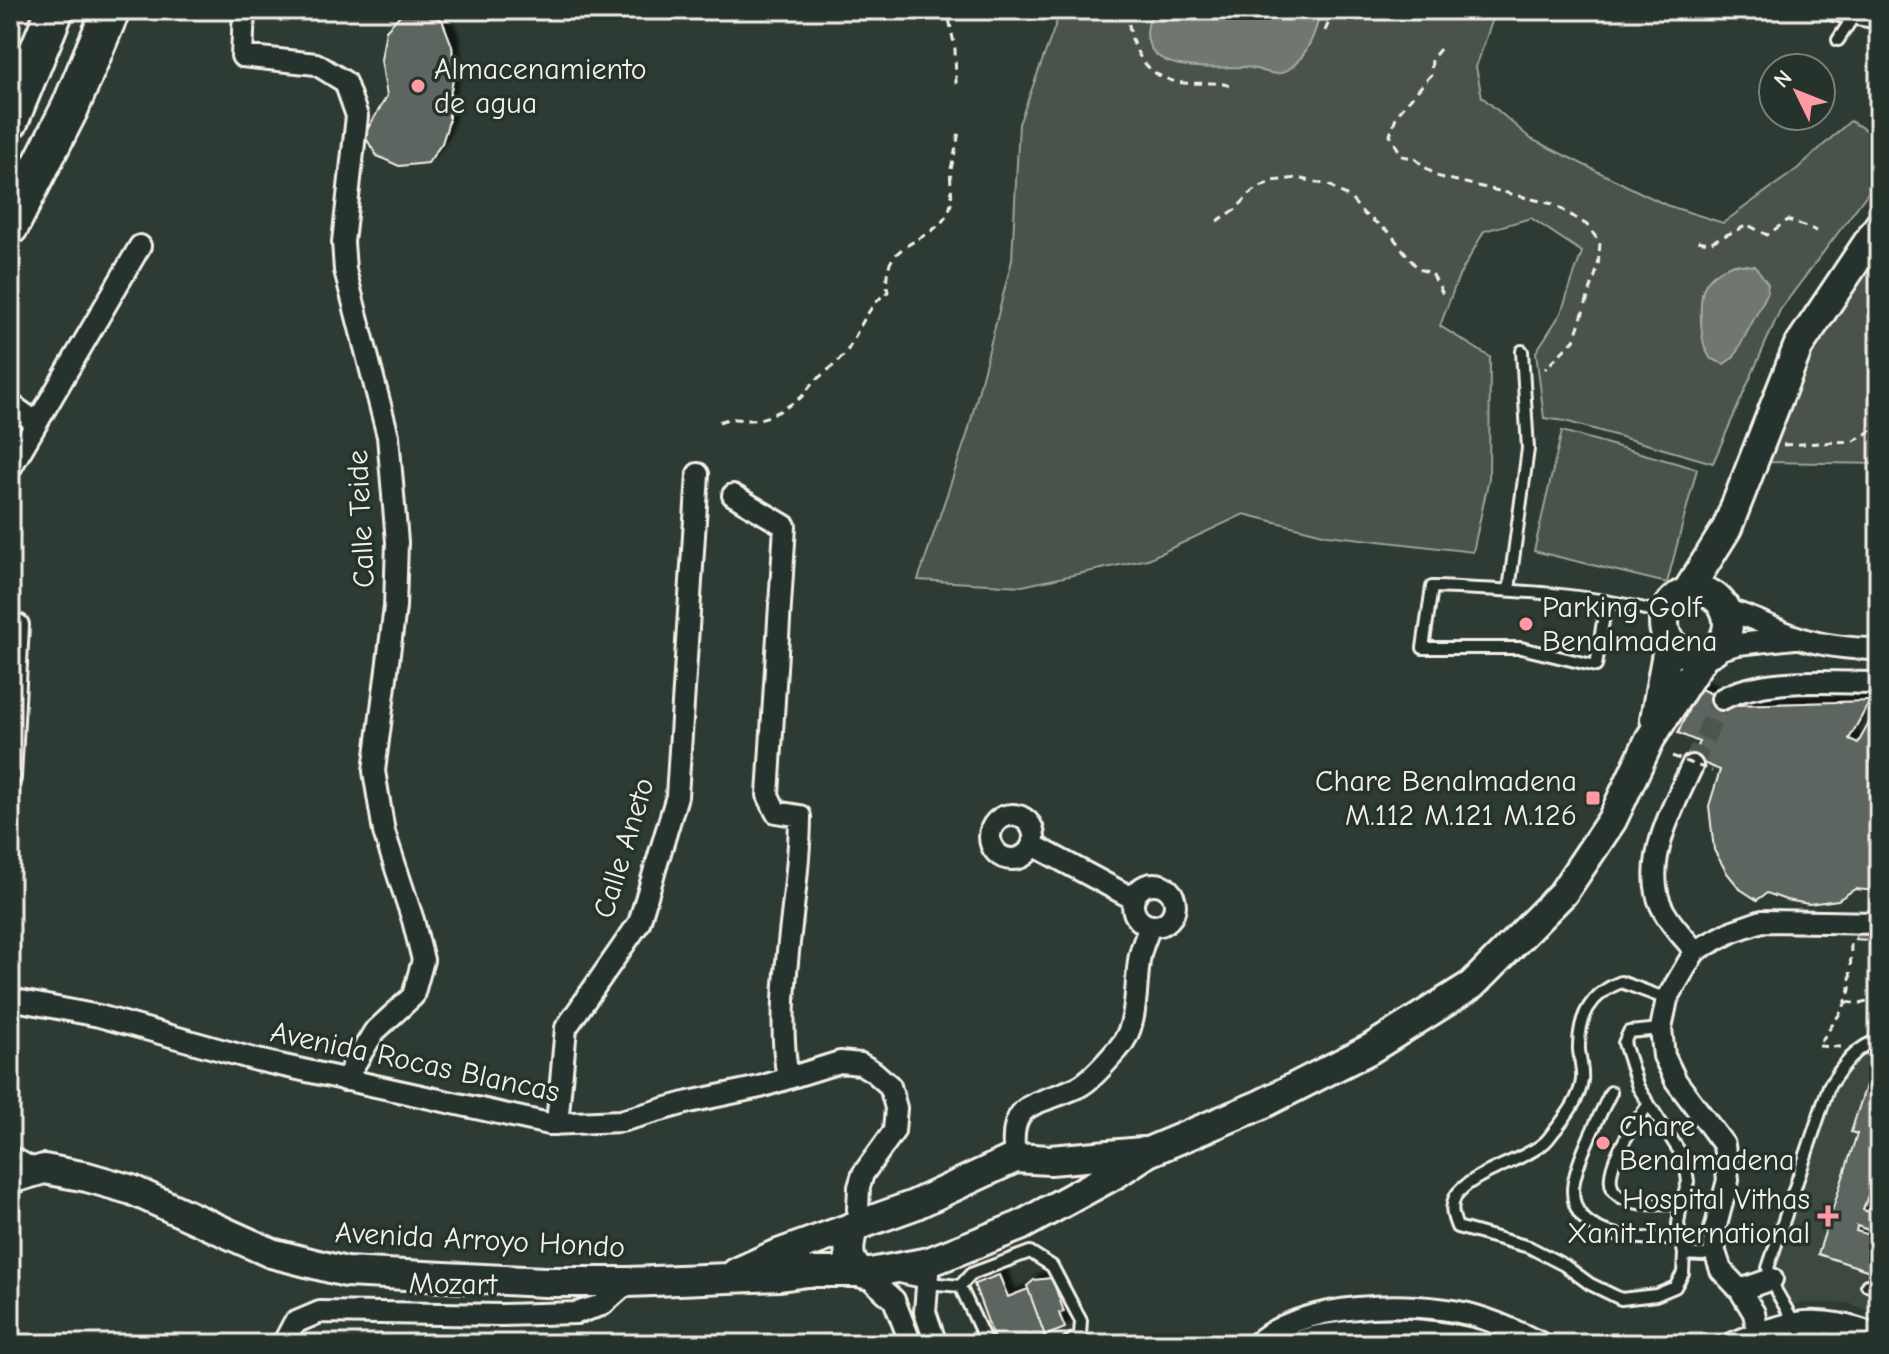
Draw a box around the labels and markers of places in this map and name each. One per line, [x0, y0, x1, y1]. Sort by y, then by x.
place label: Almacenamiento de agua [434, 52, 647, 121]
marker: Almacenamiento de agua [409, 77, 427, 95]
place label: Parking Golf Benalmadena [1542, 590, 1718, 659]
marker: Parking Golf Benalmadena [1517, 615, 1535, 633]
place label: Chare Benalmadena M.112 M.121 M.126 [1315, 764, 1577, 833]
marker: Chare Benalmadena M.112 M.121 M.126 [1584, 789, 1602, 807]
place label: Chare Benalmadena [1619, 1109, 1795, 1178]
marker: Chare Benalmadena [1594, 1134, 1612, 1152]
place label: Hospital Vithas Xanit International [1567, 1182, 1810, 1251]
marker: Hospital Vithas Xanit International [1817, 1205, 1839, 1227]

